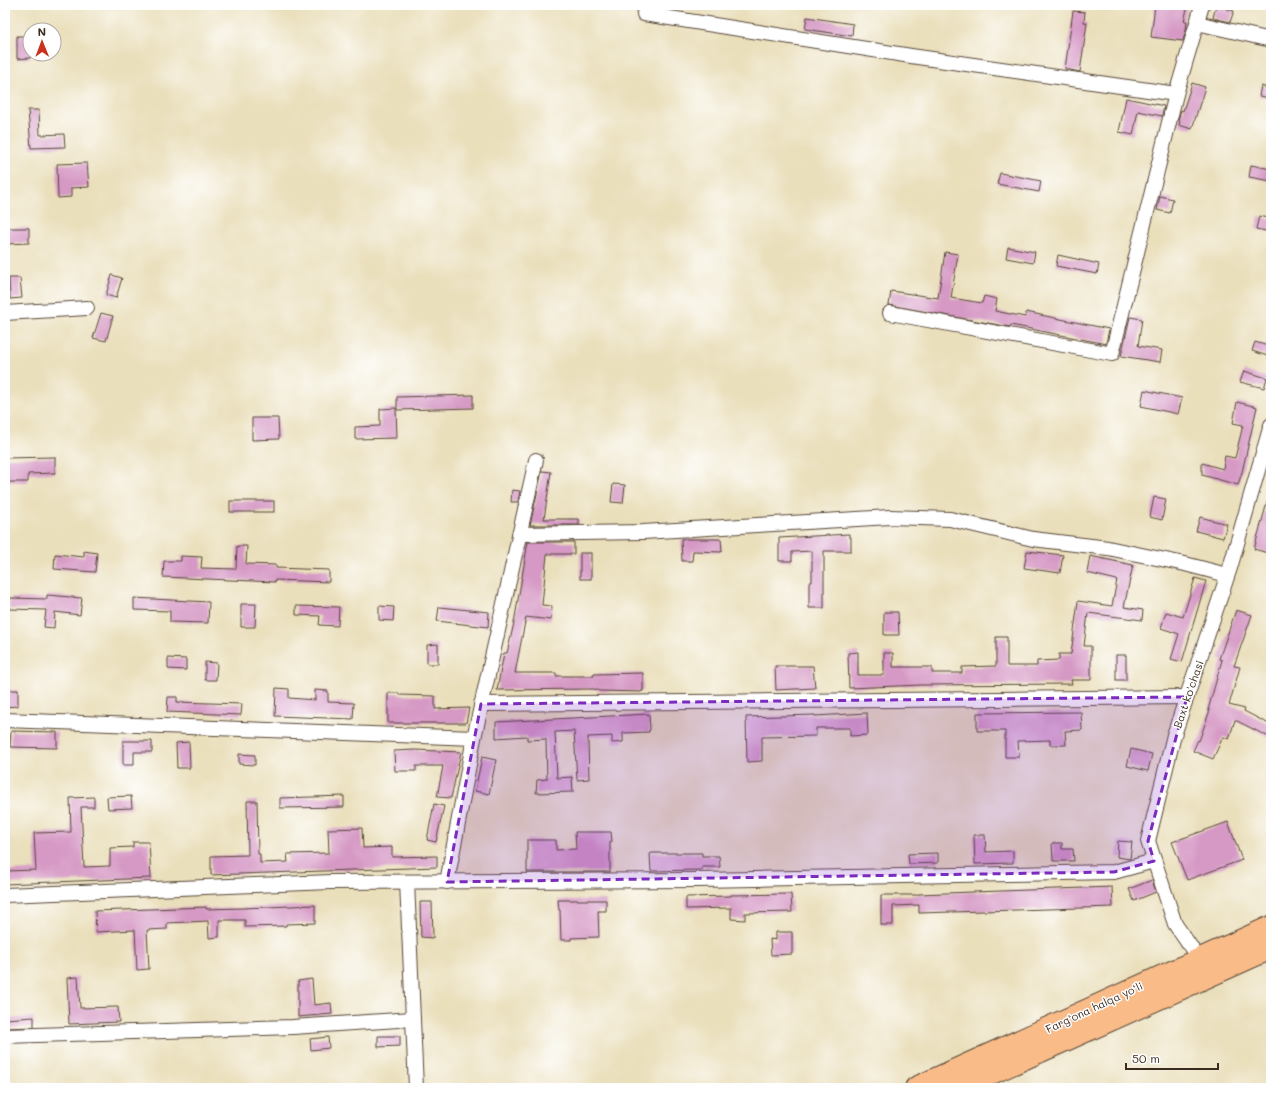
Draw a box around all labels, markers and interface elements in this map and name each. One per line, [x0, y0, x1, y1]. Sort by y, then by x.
north arrow [22, 22, 62, 62]
text: N [38, 24, 46, 39]
street label: Baxt ko'chasi [1169, 658, 1207, 730]
street label: Farg‘ona halqa yo‘li [1043, 978, 1145, 1036]
scale bar [1126, 1045, 1218, 1071]
text: 50 m [1132, 1050, 1160, 1066]

